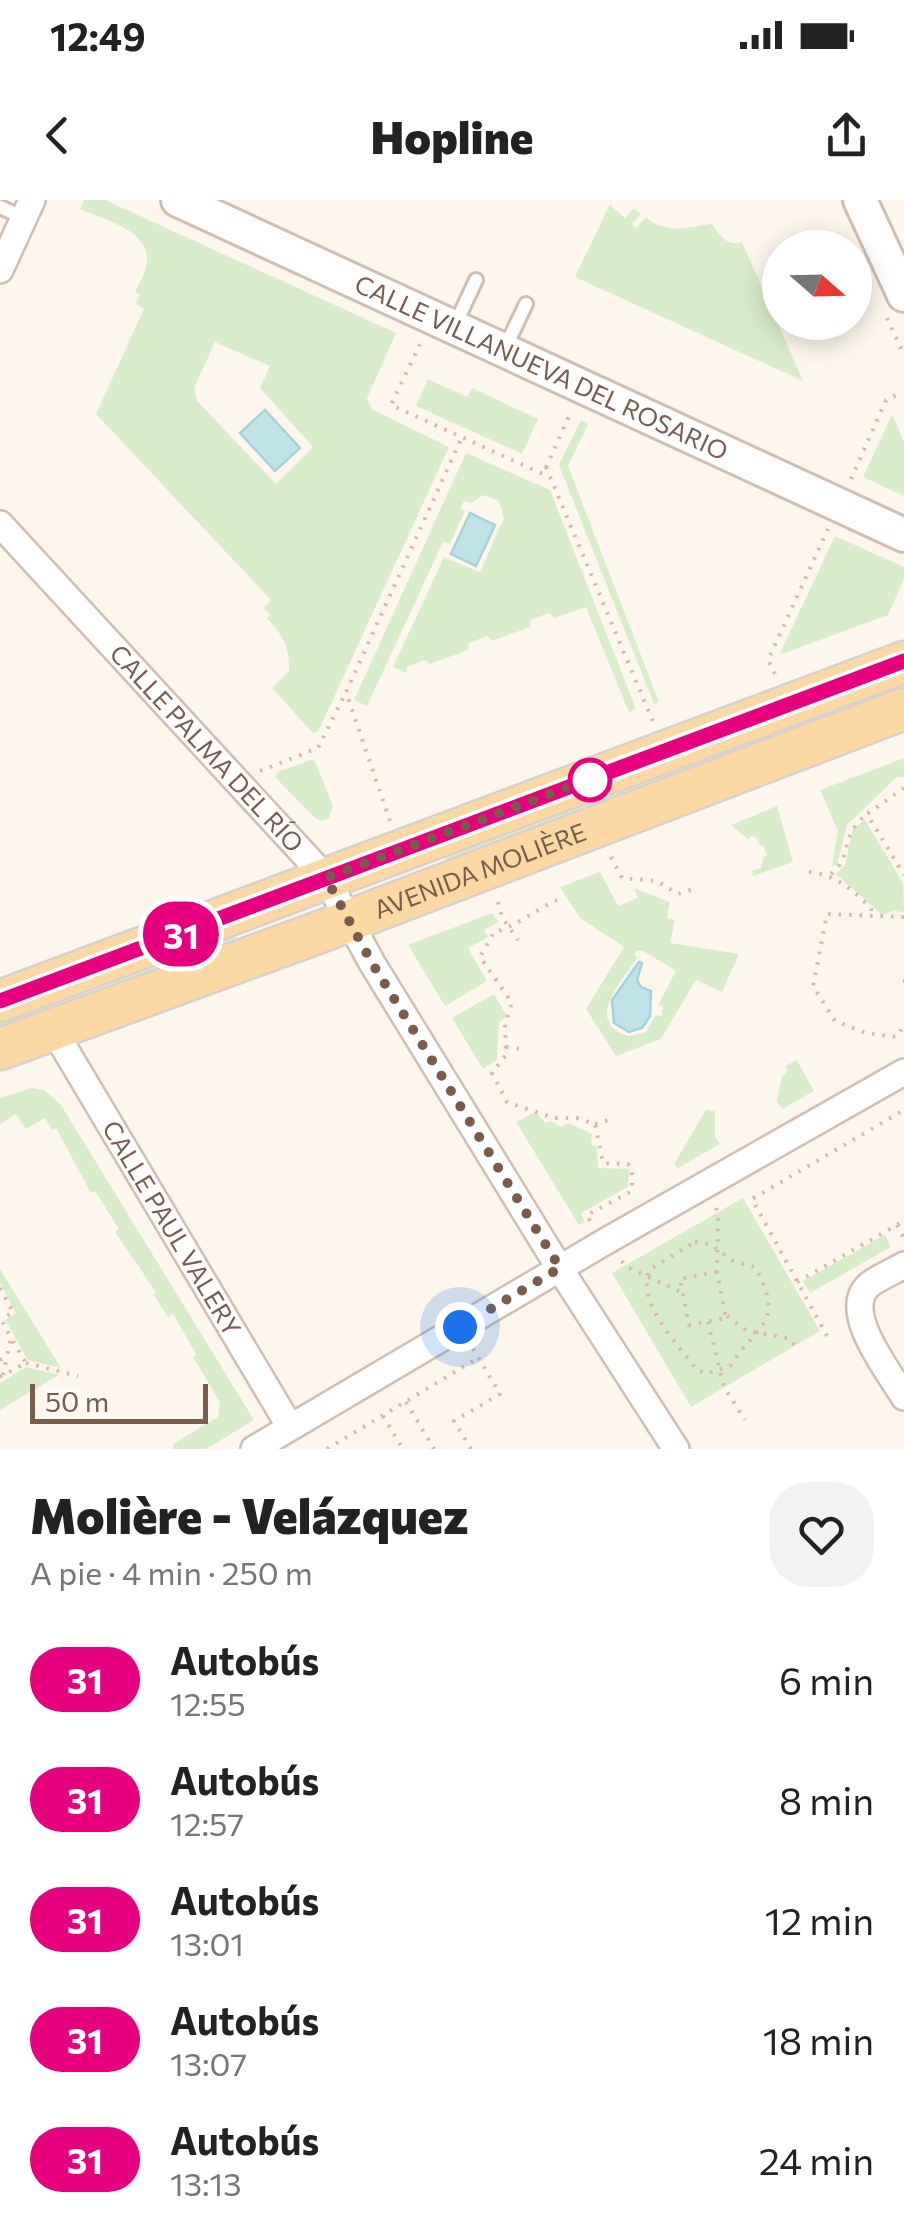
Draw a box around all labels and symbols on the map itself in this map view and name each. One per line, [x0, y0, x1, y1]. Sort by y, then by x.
north arrow [762, 230, 872, 340]
street label: CALLE VILLANUEVA DEL ROSARIO [350, 268, 733, 466]
street label: CALLE PALMA DEL RÍO [104, 638, 310, 858]
unlabelled marker [569, 759, 611, 801]
street label: AVENIDA MOLIÈRE [369, 816, 590, 924]
line badge: 31 [136, 902, 226, 966]
street label: CALLE PAUL VALERY [97, 1115, 248, 1341]
your location [435, 1302, 485, 1352]
scale bar [30, 1379, 208, 1424]

